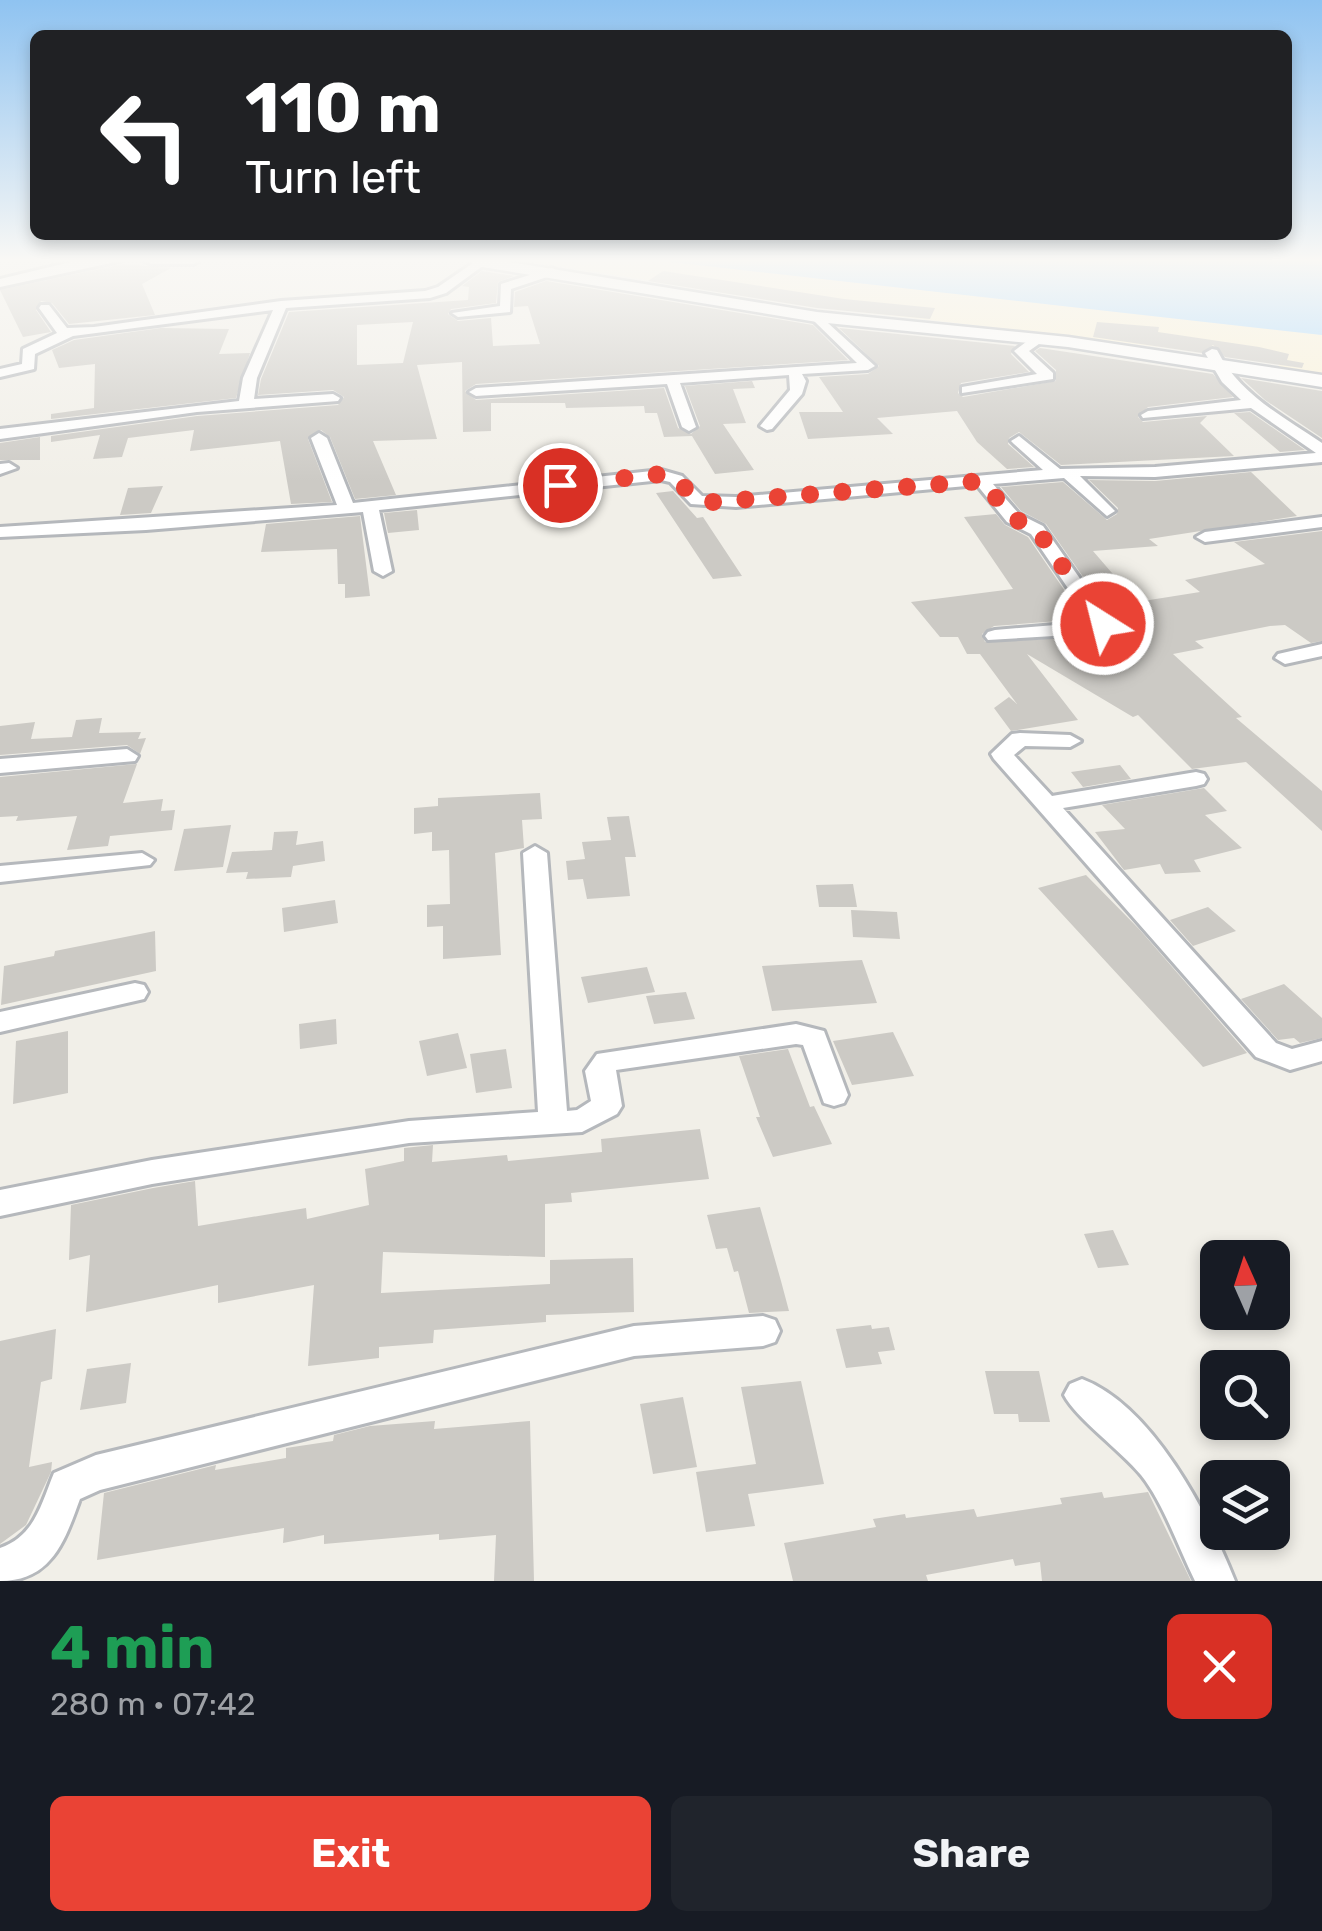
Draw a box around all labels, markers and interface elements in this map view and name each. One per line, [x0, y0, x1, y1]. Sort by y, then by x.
text: 110 m [245, 67, 441, 150]
icon: left [80, 70, 210, 200]
text: Turn left [245, 151, 421, 204]
pin [518, 443, 603, 528]
icon: arrive [533, 458, 588, 513]
position arrow [1051, 572, 1155, 676]
north arrow [1200, 1240, 1290, 1330]
map controls [1200, 1240, 1290, 1550]
button: search [1200, 1350, 1290, 1440]
button: layers [1200, 1460, 1290, 1550]
text: 4 min [50, 1612, 214, 1683]
button: close [1167, 1614, 1272, 1719]
text: 280 m · 07:42 [50, 1685, 256, 1723]
button: Exit [50, 1796, 651, 1911]
button: Share [671, 1796, 1272, 1911]

